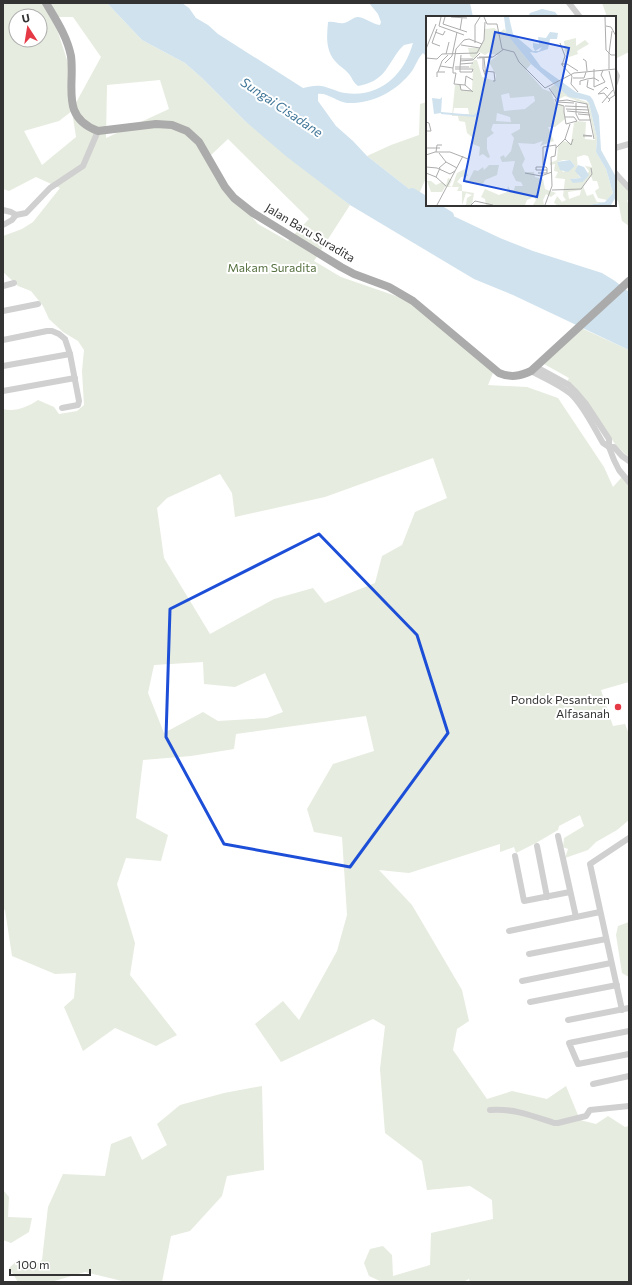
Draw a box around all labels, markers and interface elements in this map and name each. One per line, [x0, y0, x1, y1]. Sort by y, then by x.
north arrow [8, 8, 48, 48]
text: U [21, 11, 31, 25]
inset map [426, 16, 616, 206]
water label: Sungai Cisadane [238, 74, 326, 140]
street label: Jalan Baru Suradita [263, 200, 358, 265]
park label: Makam Suradita [227, 260, 317, 274]
place label: Pondok Pesantren Alfasanah [511, 692, 610, 720]
marker: Pondok Pesantren Alfasanah [613, 702, 623, 712]
scale bar [10, 1251, 90, 1277]
text: 100 m [16, 1257, 50, 1271]

